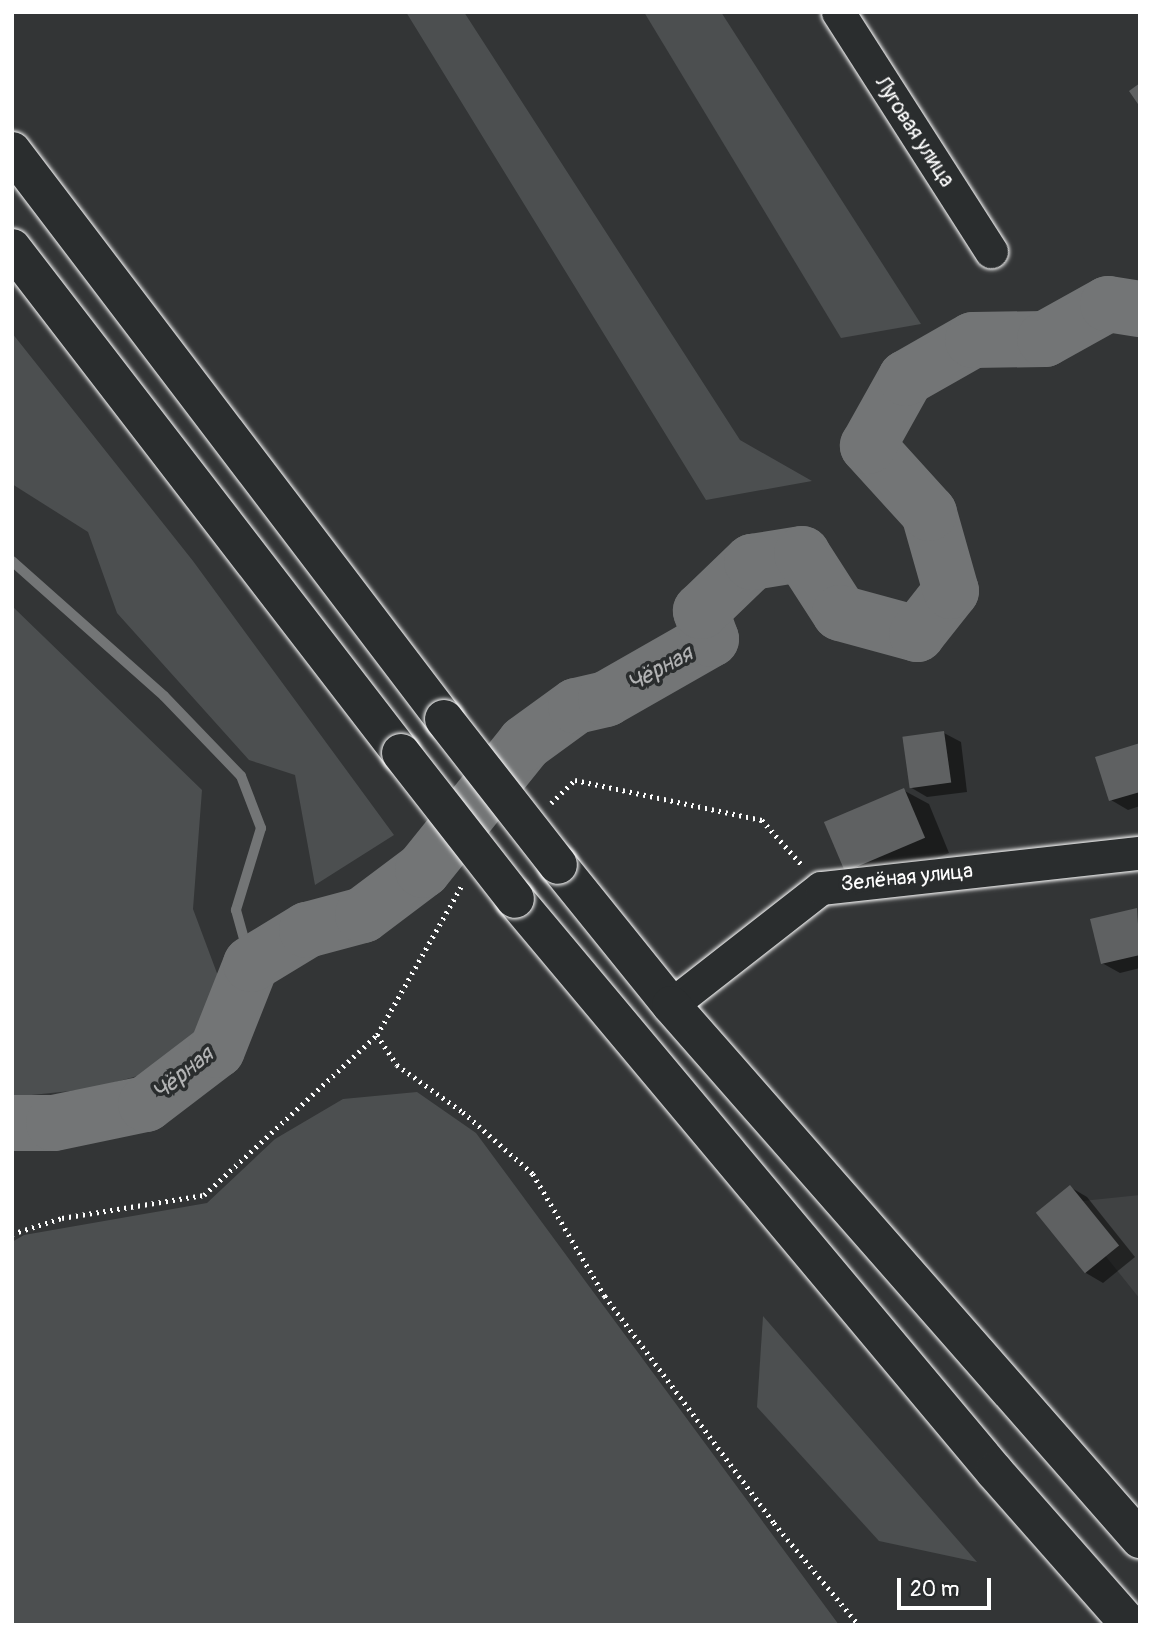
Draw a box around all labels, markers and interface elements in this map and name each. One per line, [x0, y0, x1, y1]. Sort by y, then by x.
street label: Луговая улица [869, 72, 959, 192]
water label: Чёрная [623, 640, 697, 698]
street label: Зелёная улица [840, 859, 974, 897]
water label: Чёрная [147, 1041, 219, 1107]
scale bar [900, 1564, 995, 1608]
text: 20 m [910, 1576, 959, 1603]

